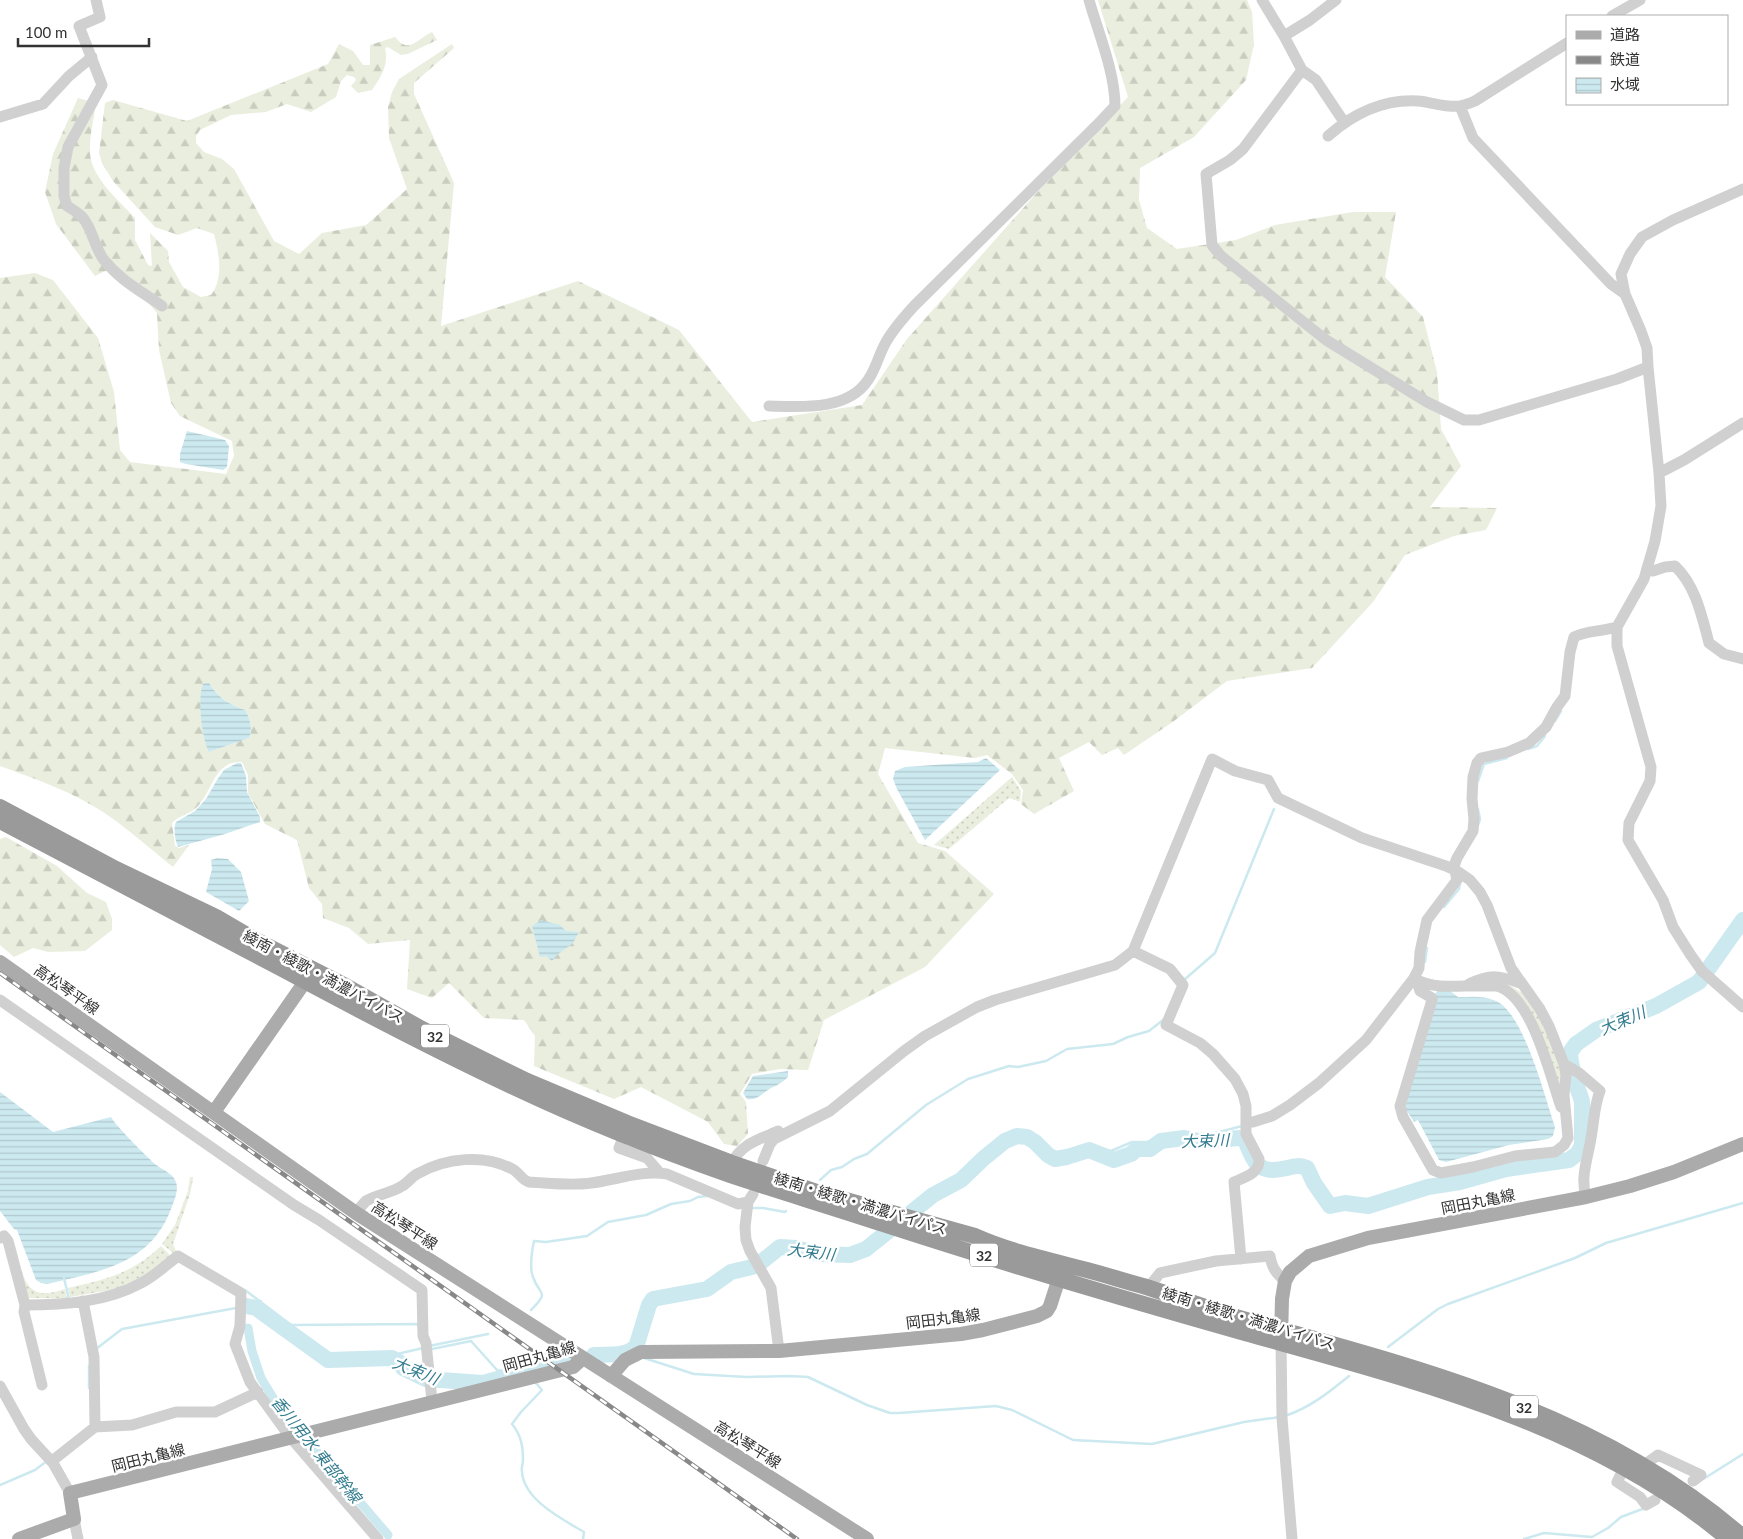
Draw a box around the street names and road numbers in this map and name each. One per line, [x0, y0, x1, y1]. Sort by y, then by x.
street label: 綾南・綾歌・満濃バイパス [240, 926, 408, 1026]
street label: 高松琴平線 [31, 960, 103, 1018]
road number: 32 [421, 1024, 449, 1048]
street label: 綾南・綾歌・満濃バイパス [772, 1168, 950, 1238]
street label: 岡田丸亀線 [1439, 1185, 1517, 1217]
street label: 高松琴平線 [369, 1197, 441, 1253]
road number: 32 [970, 1244, 998, 1266]
street label: 綾南・綾歌・満濃バイパス [1160, 1283, 1338, 1353]
street label: 岡田丸亀線 [905, 1304, 981, 1332]
street label: 岡田丸亀線 [500, 1337, 578, 1375]
road number: 32 [1510, 1395, 1538, 1418]
street label: 高松琴平線 [711, 1416, 785, 1472]
street label: 岡田丸亀線 [109, 1439, 187, 1475]

